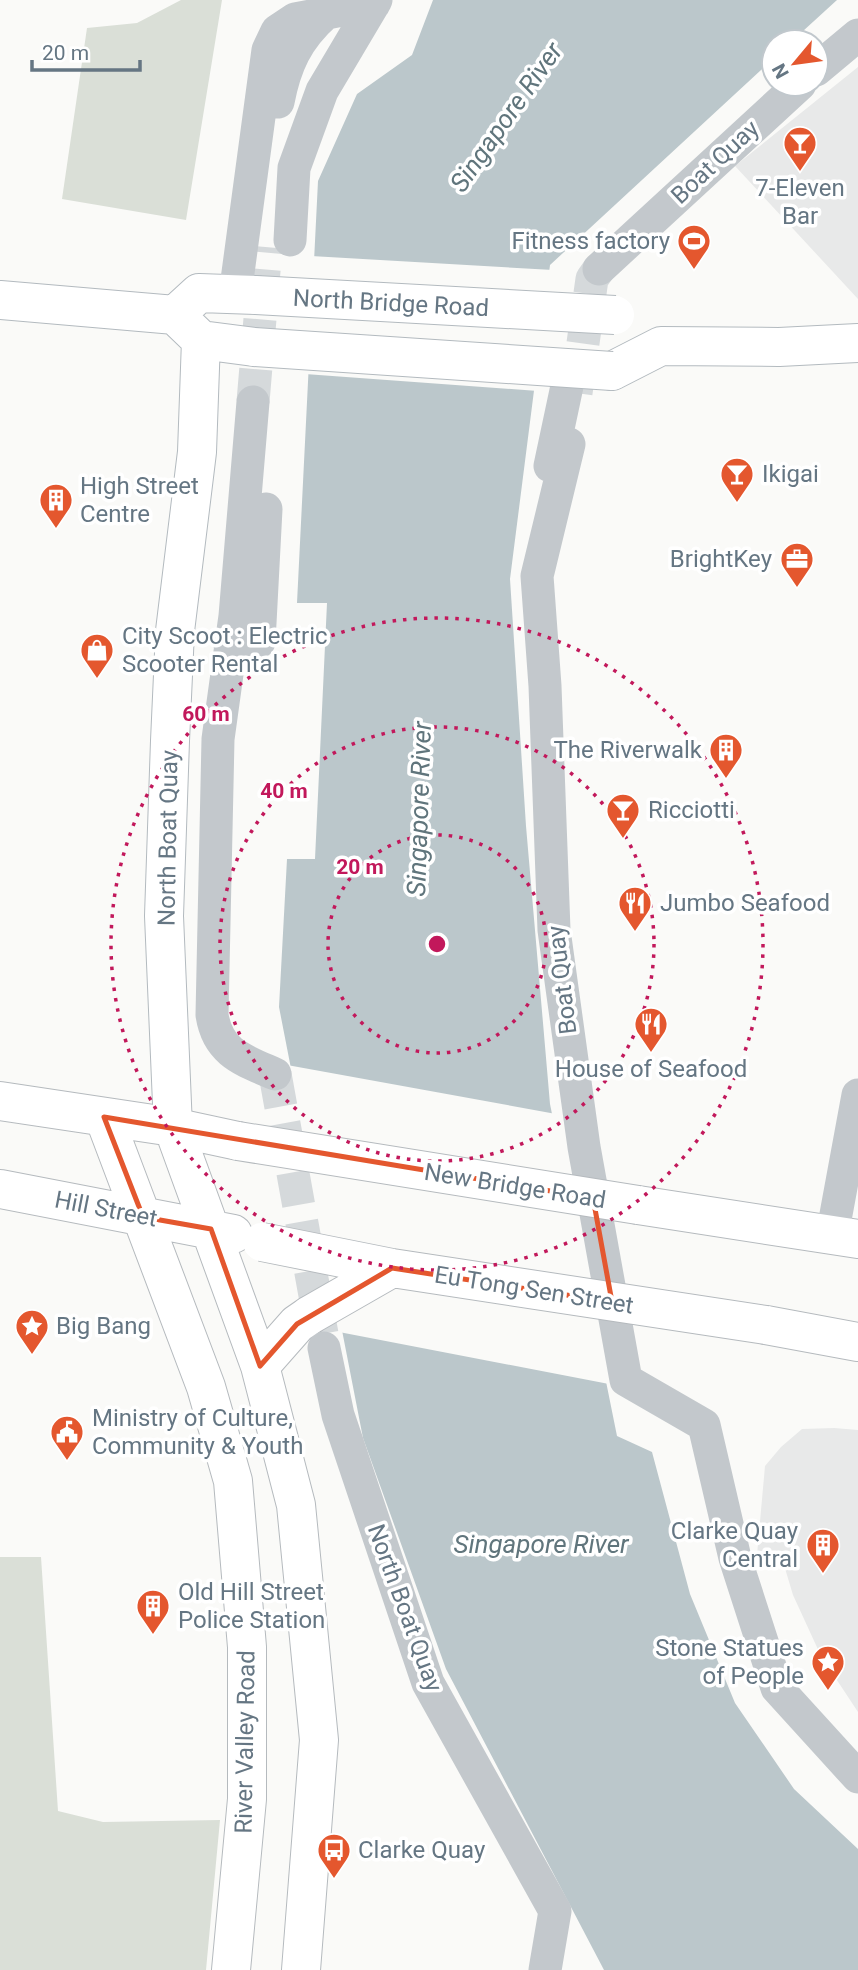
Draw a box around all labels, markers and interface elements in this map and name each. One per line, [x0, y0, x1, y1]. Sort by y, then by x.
scale bar [32, 28, 140, 72]
north arrow [760, 28, 830, 98]
water label: Singapore River [443, 35, 569, 197]
text: 20 m [42, 41, 89, 65]
text: N [767, 60, 794, 82]
street label: Boat Quay [665, 114, 765, 210]
bar icon: 7-Eleven Bar [781, 124, 819, 173]
place label: 7-Eleven Bar [755, 174, 845, 230]
sports icon: Fitness factory [675, 222, 713, 271]
place label: Fitness factory [511, 227, 671, 255]
street label: North Bridge Road [292, 284, 490, 322]
bar icon: Ikigai [718, 455, 756, 504]
place label: Ikigai [762, 460, 819, 488]
place label: High Street Centre [80, 472, 199, 528]
building icon: High Street Centre [37, 481, 75, 530]
office icon: BrightKey [778, 540, 816, 589]
place label: BrightKey [670, 545, 773, 573]
place label: City Scoot : Electric Scooter Rental [122, 622, 328, 678]
shop icon: City Scoot : Electric Scooter Rental [78, 631, 116, 680]
text: 60 m [182, 702, 230, 726]
water label: Singapore River [401, 719, 437, 897]
building icon: The Riverwalk [707, 731, 745, 780]
place label: The Riverwalk [554, 736, 703, 764]
street label: North Boat Quay [152, 749, 184, 926]
text: 40 m [260, 779, 308, 803]
bar icon: Ricciotti [604, 791, 642, 840]
place label: Ricciotti [648, 796, 735, 824]
text: 20 m [336, 855, 384, 879]
restaurant icon: Jumbo Seafood [616, 884, 654, 933]
place label: Jumbo Seafood [660, 889, 830, 917]
street label: Boat Quay [541, 923, 583, 1036]
centre of rings [425, 932, 449, 956]
restaurant icon: House of Seafood [632, 1005, 670, 1054]
place label: House of Seafood [555, 1055, 747, 1083]
street label: New Bridge Road [422, 1158, 608, 1214]
street label: Hill Street [52, 1185, 160, 1233]
street label: Eu Tong Sen Street [432, 1260, 636, 1320]
place icon: Big Bang [13, 1307, 51, 1356]
place label: Big Bang [56, 1312, 151, 1340]
place label: Ministry of Culture, Community & Youth [92, 1404, 303, 1460]
public building icon: Ministry of Culture, Community & Youth [48, 1413, 86, 1462]
place label: Clarke Quay Central [671, 1517, 799, 1573]
street label: North Boat Quay [362, 1521, 448, 1696]
building icon: Clarke Quay Central [804, 1526, 842, 1575]
water label: Singapore River [453, 1529, 630, 1559]
place label: Old Hill Street Police Station [178, 1578, 325, 1634]
building icon: Old Hill Street Police Station [134, 1587, 172, 1636]
place label: Stone Statues of People [655, 1634, 804, 1690]
place icon: Stone Statues of People [809, 1643, 847, 1692]
street label: River Valley Road [229, 1650, 261, 1834]
bus stop icon: Clarke Quay [315, 1831, 353, 1880]
place label: Clarke Quay [358, 1836, 486, 1864]

